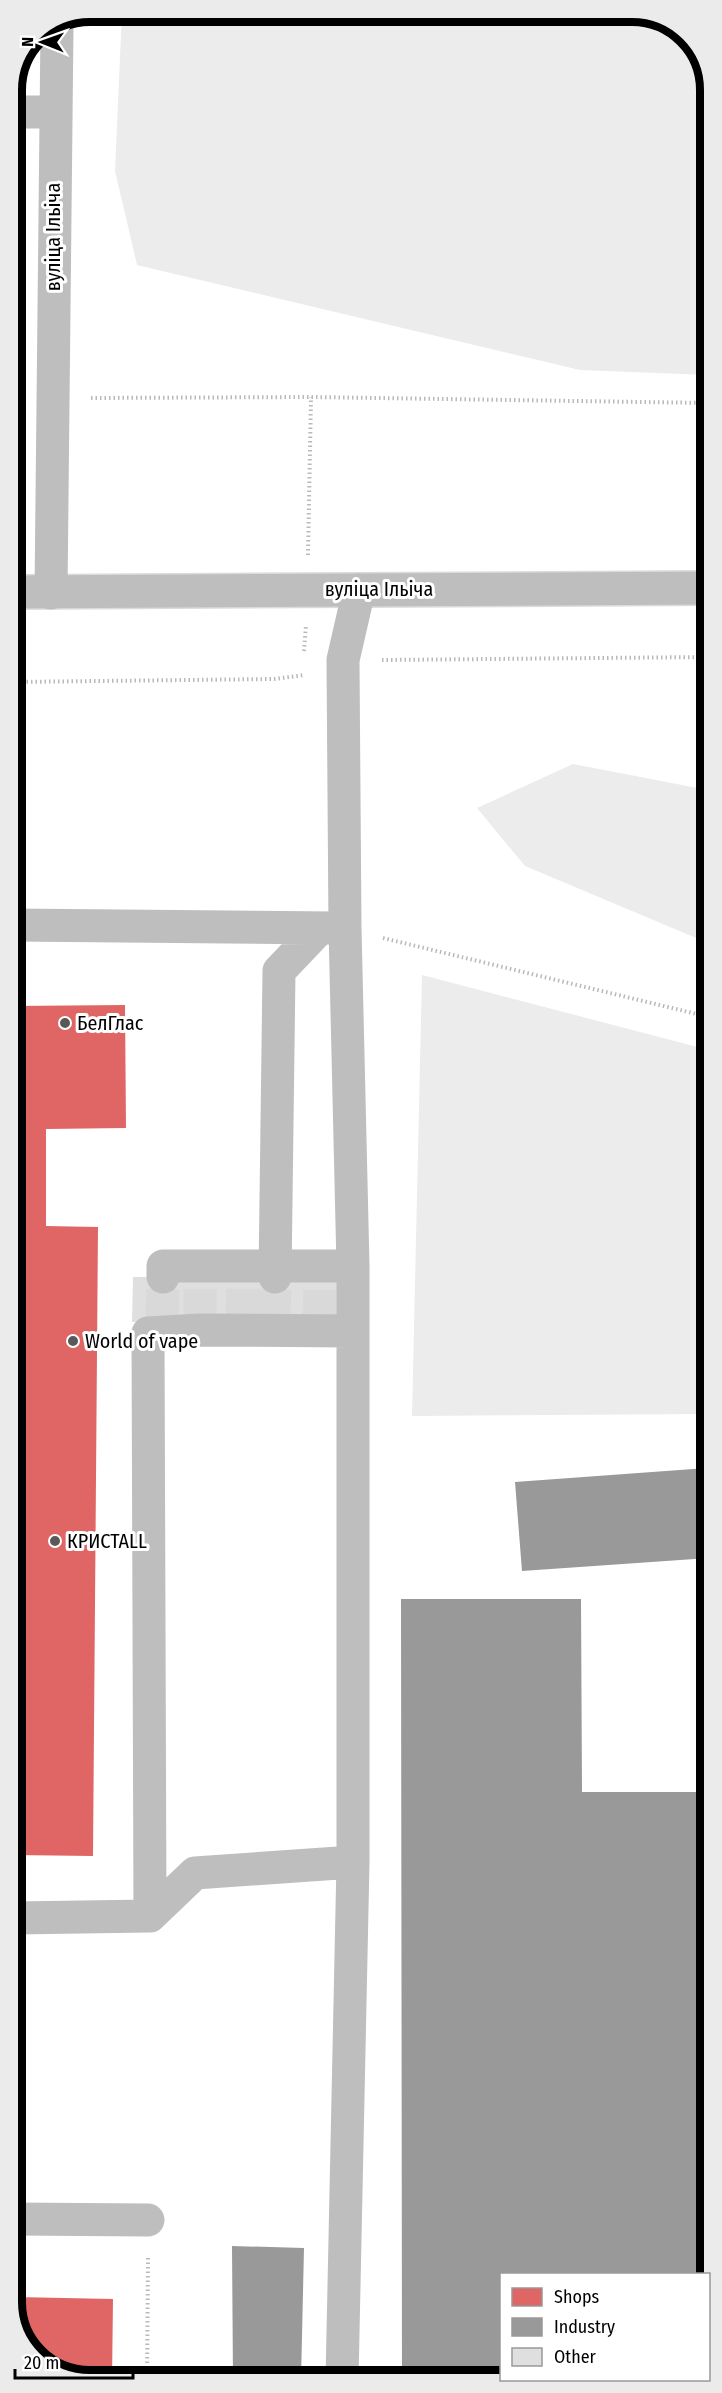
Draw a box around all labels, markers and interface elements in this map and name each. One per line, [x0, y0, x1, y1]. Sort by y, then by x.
north arrow [12, 12, 72, 72]
text: N [18, 37, 37, 47]
street label: вуліца Ільіча [41, 183, 65, 291]
street label: вуліца Ільіча [325, 577, 433, 601]
place label: БелГлас [77, 1011, 144, 1035]
marker: БелГлас [58, 1016, 72, 1030]
place label: World of vape [85, 1329, 198, 1353]
marker: World of vape [66, 1334, 80, 1348]
place label: КРИСТАLL [67, 1529, 147, 1553]
marker: КРИСТАLL [48, 1534, 62, 1548]
legend [500, 2273, 710, 2381]
text: Shops [554, 2286, 599, 2308]
text: Industry [554, 2316, 615, 2338]
scale bar [15, 2342, 134, 2380]
text: Other [554, 2346, 597, 2368]
text: 20 m [24, 2352, 59, 2374]

